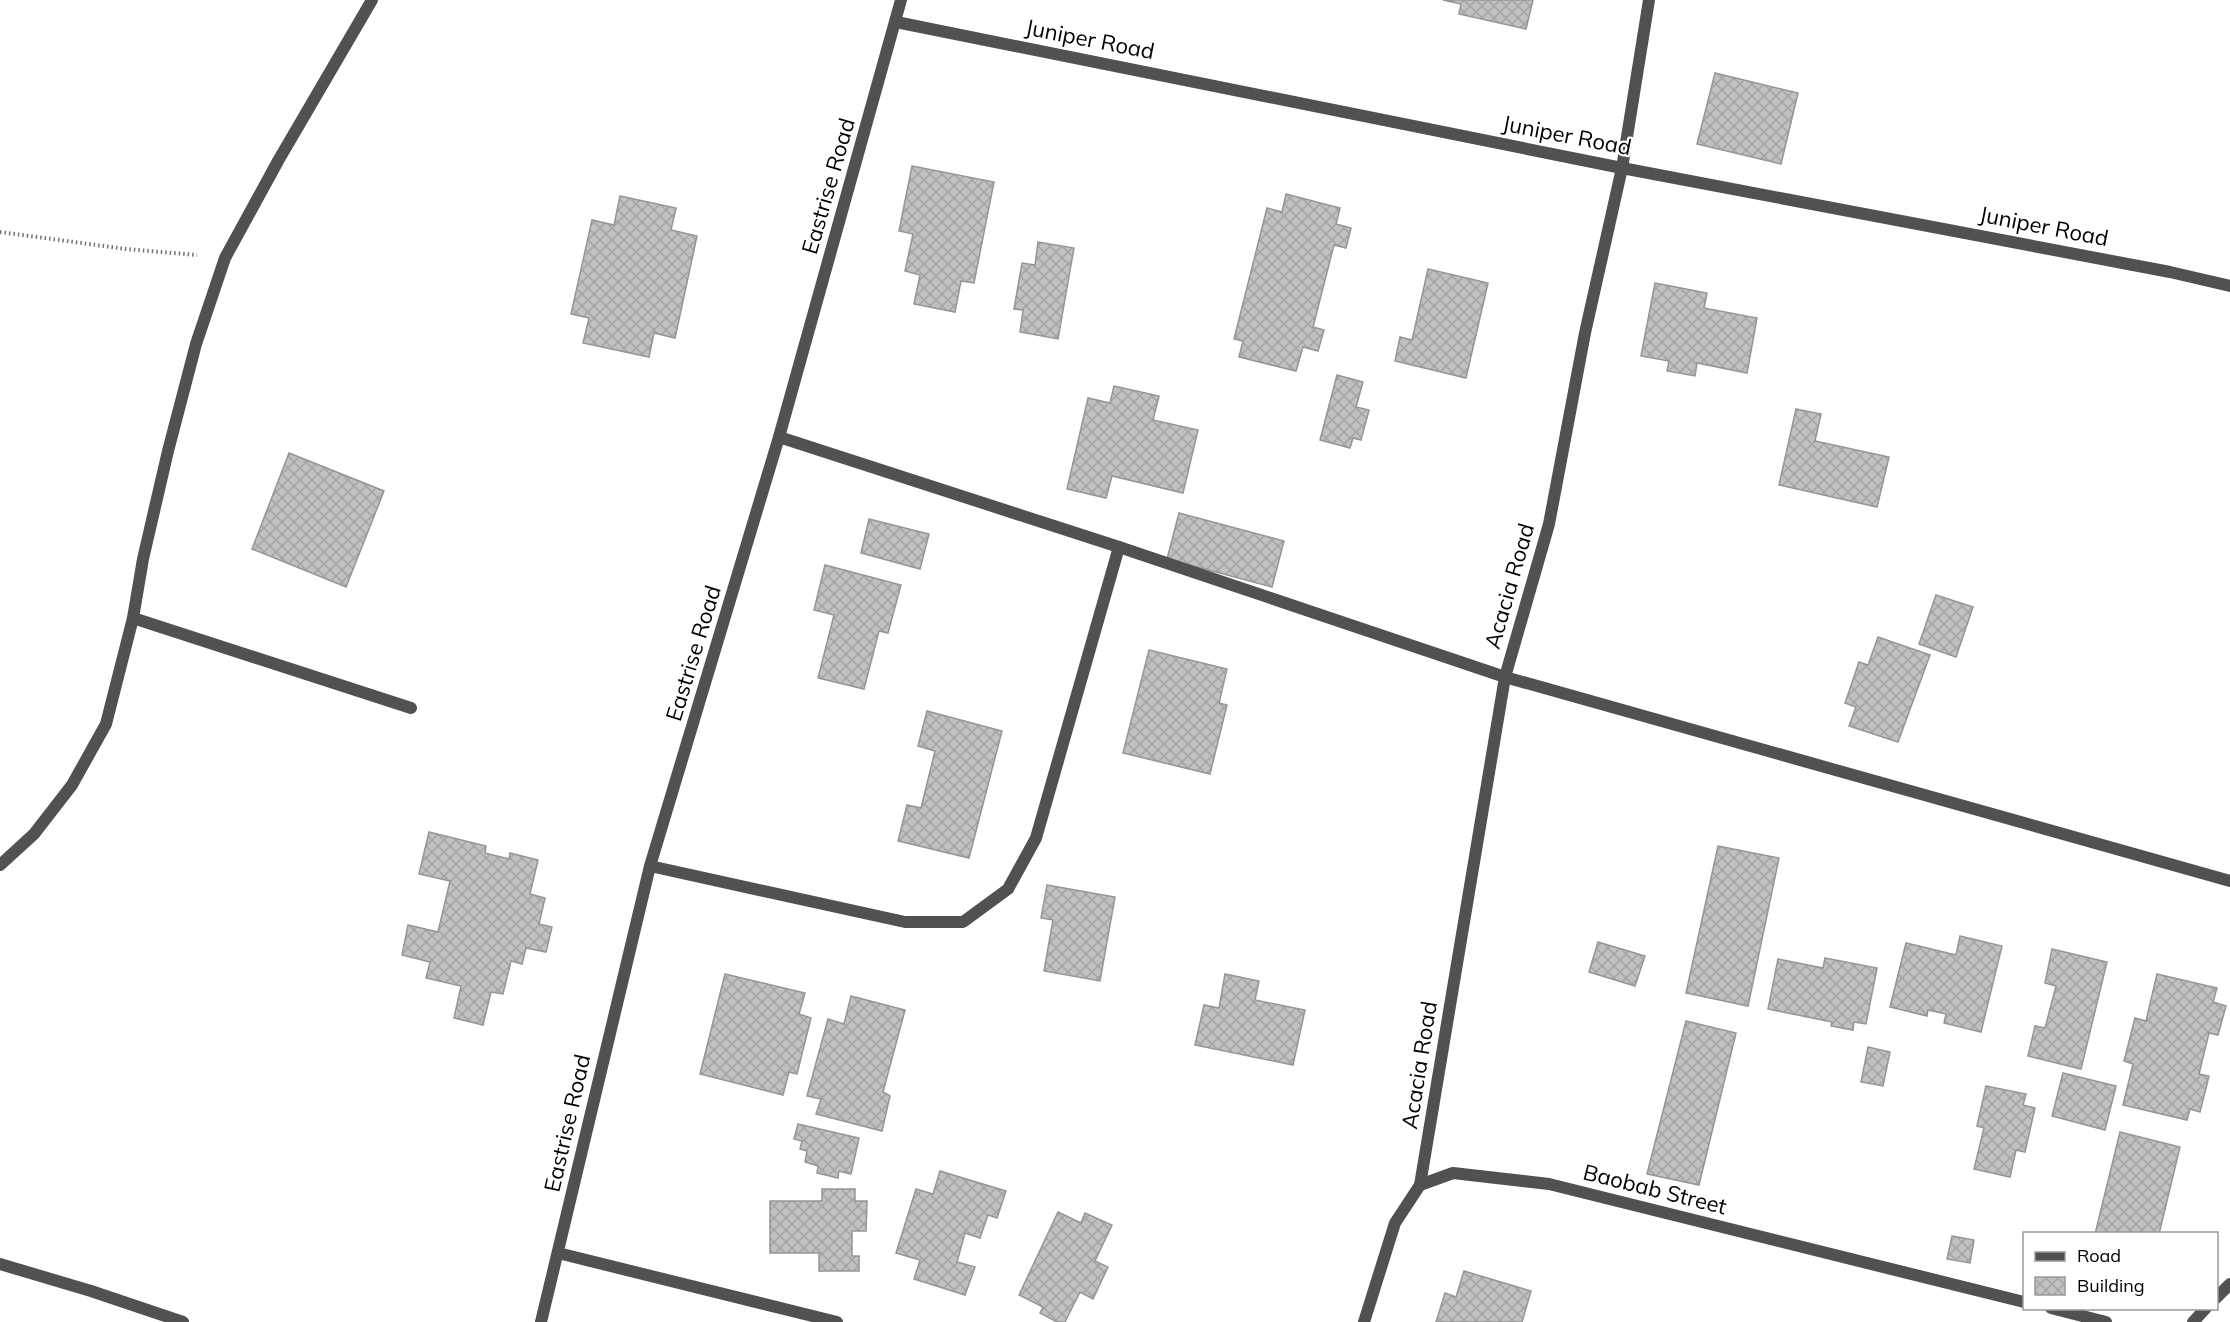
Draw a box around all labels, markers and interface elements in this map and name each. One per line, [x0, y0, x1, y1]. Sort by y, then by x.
street label: Juniper Road [1023, 13, 1157, 65]
street label: Juniper Road [1500, 109, 1634, 161]
street label: Eastrise Road [795, 115, 861, 257]
street label: Juniper Road [1977, 200, 2111, 252]
street label: Acacia Road [1478, 520, 1540, 652]
street label: Eastrise Road [659, 582, 727, 724]
street label: Acacia Road [1395, 999, 1443, 1131]
street label: Eastrise Road [538, 1052, 596, 1194]
street label: Baobab Street [1580, 1158, 1730, 1220]
legend [2023, 1232, 2218, 1310]
text: Road [2077, 1244, 2121, 1267]
text: Building [2077, 1274, 2145, 1297]

